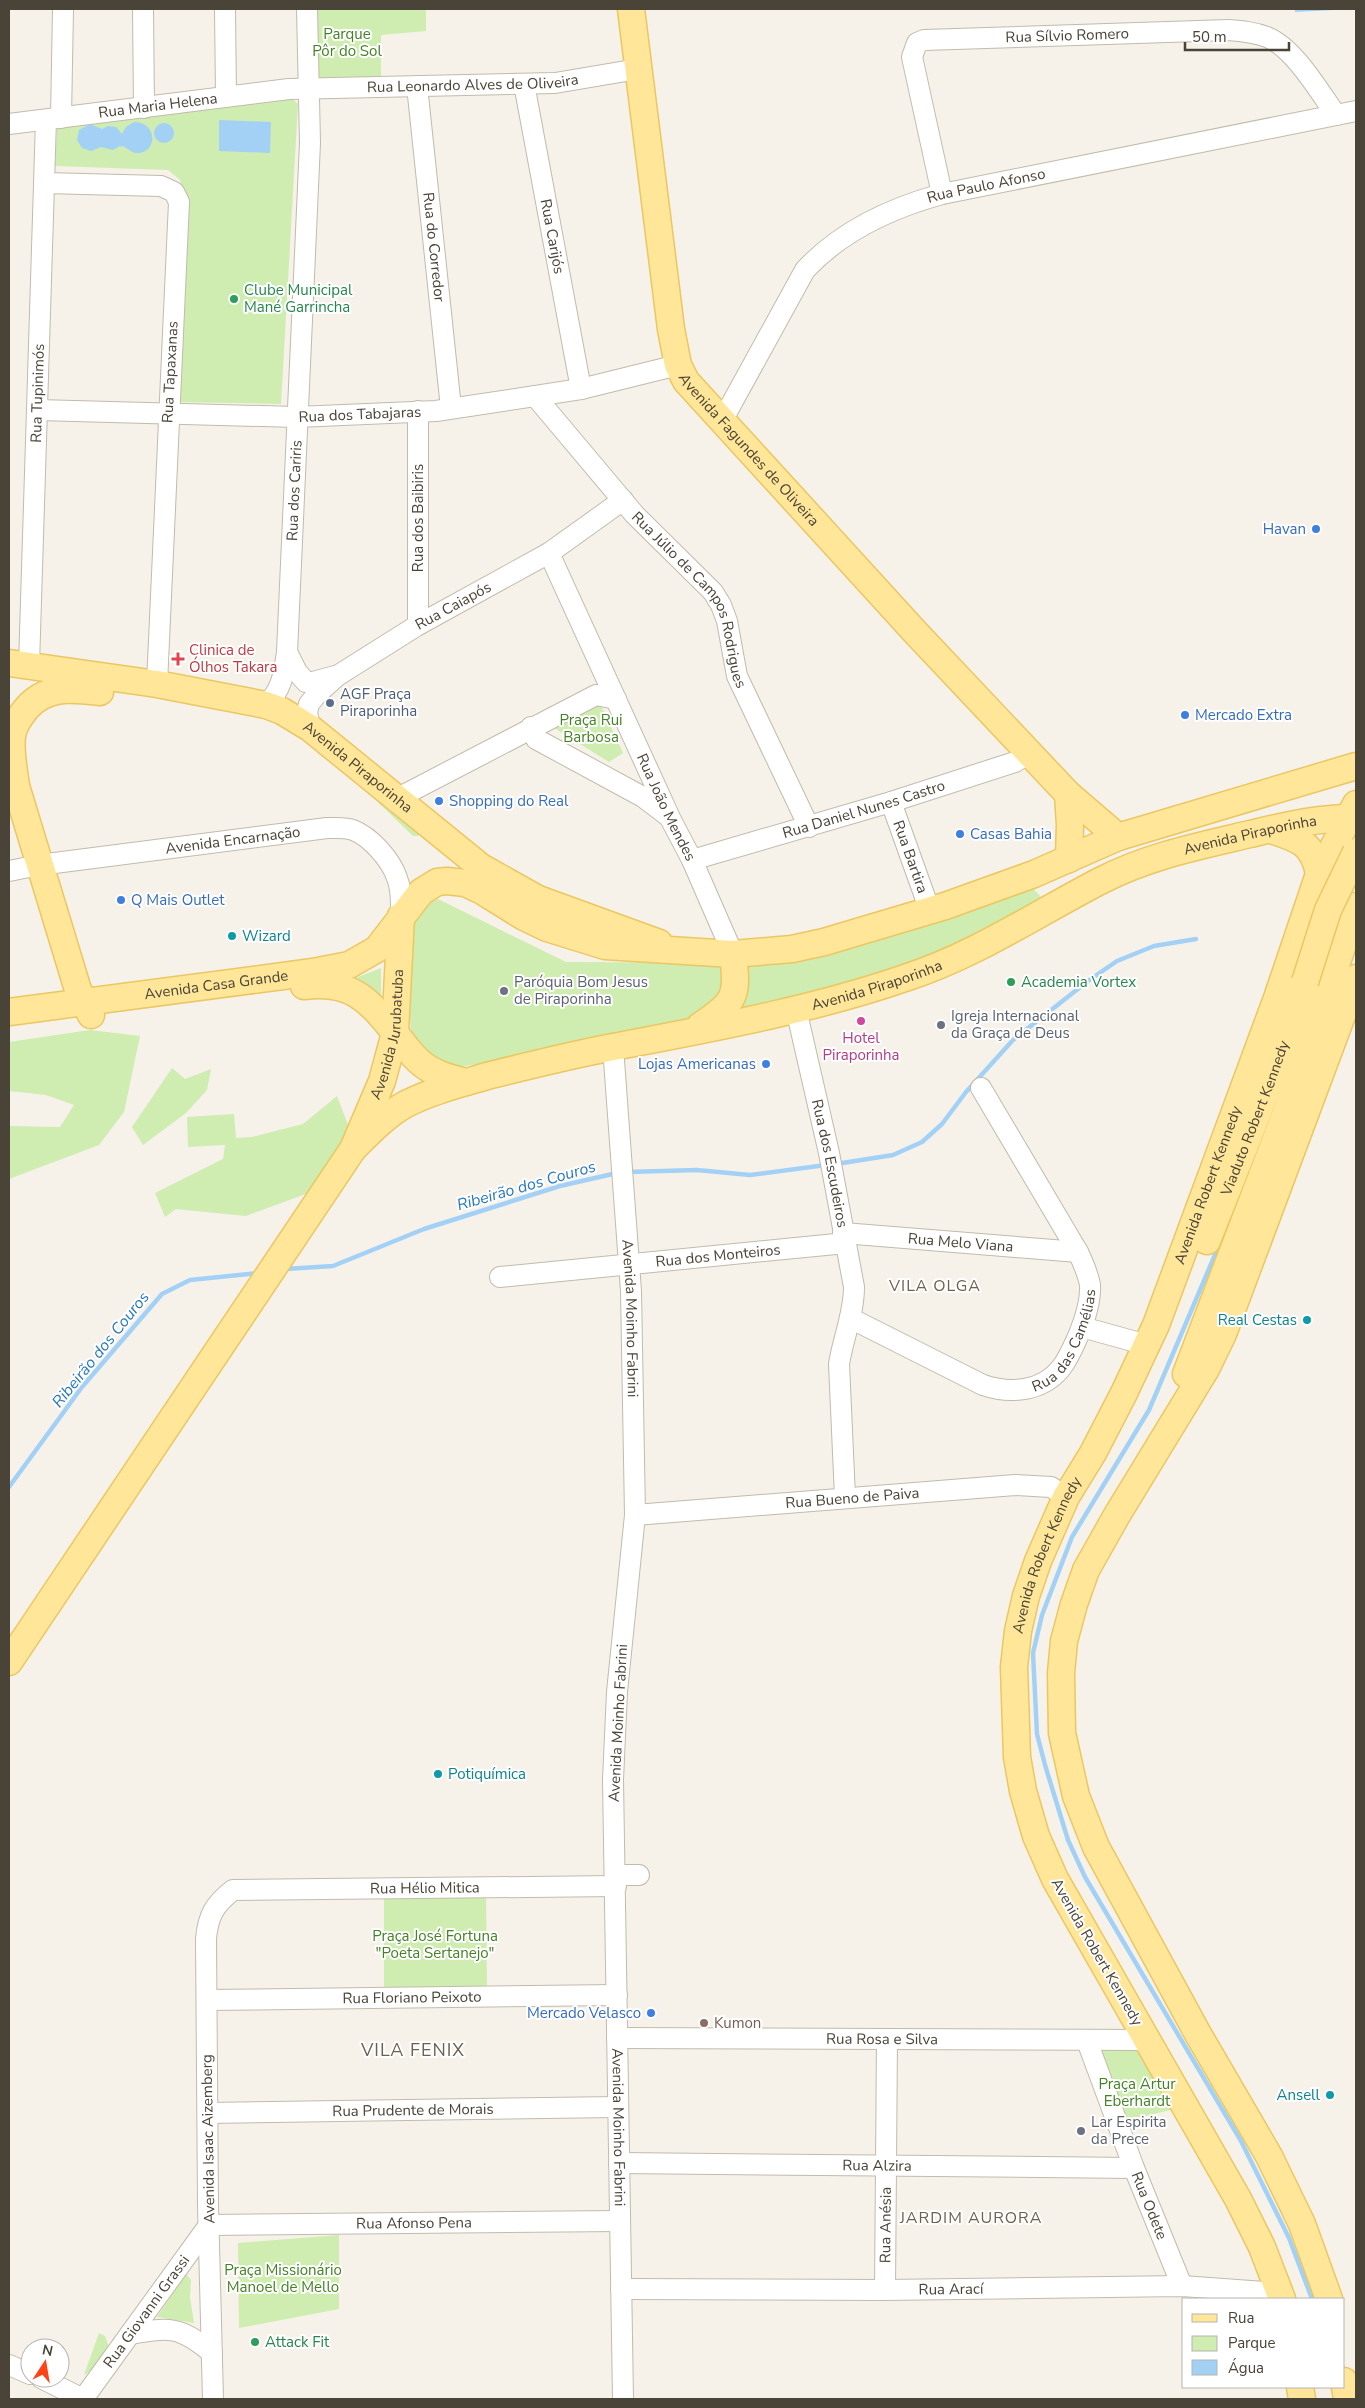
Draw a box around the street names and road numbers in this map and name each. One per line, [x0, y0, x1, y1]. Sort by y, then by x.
street label: Rua Sílvio Romero [1005, 23, 1129, 47]
street label: Rua Leonardo Alves de Oliveira [367, 69, 580, 97]
street label: Rua Maria Helena [97, 88, 219, 123]
street label: Rua Paulo Afonso [924, 164, 1047, 208]
street label: Rua do Corredor [418, 191, 450, 304]
street label: Rua Carijós [536, 197, 569, 276]
street label: Rua Tapaxanas [157, 320, 183, 424]
street label: Rua Tupinimós [26, 343, 49, 443]
street label: Avenida Fagundes de Oliveira [674, 370, 824, 530]
street label: Rua dos Tabajaras [298, 402, 422, 427]
street label: Rua dos Cariris [282, 440, 307, 542]
street label: Rua dos Baibiris [408, 464, 428, 572]
street label: Rua Júlio de Campos Rodrigues [627, 507, 751, 691]
street label: Rua Caiapós [412, 577, 495, 635]
street label: Avenida Piraporinha [299, 716, 417, 818]
street label: Rua João Mendes [632, 750, 701, 864]
street label: Rua Daniel Nunes Castro [780, 775, 947, 843]
street label: Avenida Piraporinha [1181, 811, 1318, 860]
street label: Rua Bartira [888, 817, 933, 896]
street label: Avenida Encarnação [164, 822, 301, 859]
street label: Avenida Piraporinha [809, 955, 945, 1015]
street label: Avenida Casa Grande [143, 965, 289, 1004]
street label: Avenida Jurubatuba [365, 968, 408, 1102]
street label: Viaduto Robert Kennedy [1216, 1037, 1294, 1200]
street label: Rua dos Escudeiros [807, 1097, 853, 1229]
street label: Avenida Robert Kennedy [1169, 1103, 1246, 1267]
street label: Rua Melo Viana [907, 1228, 1014, 1257]
street label: Avenida Moinho Fabrini [617, 1239, 643, 1398]
street label: Rua dos Monteiros [654, 1239, 781, 1272]
street label: Rua das Camélias [1029, 1289, 1100, 1397]
street label: Avenida Robert Kennedy [1008, 1473, 1086, 1635]
street label: Rua Bueno de Paiva [785, 1483, 920, 1513]
street label: Avenida Moinho Fabrini [604, 1644, 632, 1802]
street label: Avenida Robert Kennedy [1047, 1875, 1148, 2030]
street label: Rua Hélio Mitica [370, 1877, 480, 1899]
street label: Rua Floriano Peixoto [342, 1987, 482, 2008]
street label: Rua Rosa e Silva [826, 2029, 938, 2049]
street label: Avenida Moinho Fabrini [607, 2048, 630, 2206]
street label: Avenida Isaac Aizemberg [197, 2054, 219, 2224]
street label: Rua Prudente de Morais [332, 2099, 494, 2121]
street label: Rua Alzira [842, 2155, 912, 2176]
street label: Rua Odete [1127, 2169, 1172, 2243]
street label: Rua Anésia [875, 2187, 896, 2263]
street label: Rua Afonso Pena [356, 2212, 472, 2234]
street label: Rua Giovanni Grassi [99, 2251, 194, 2372]
street label: Rua Arací [918, 2279, 985, 2300]

